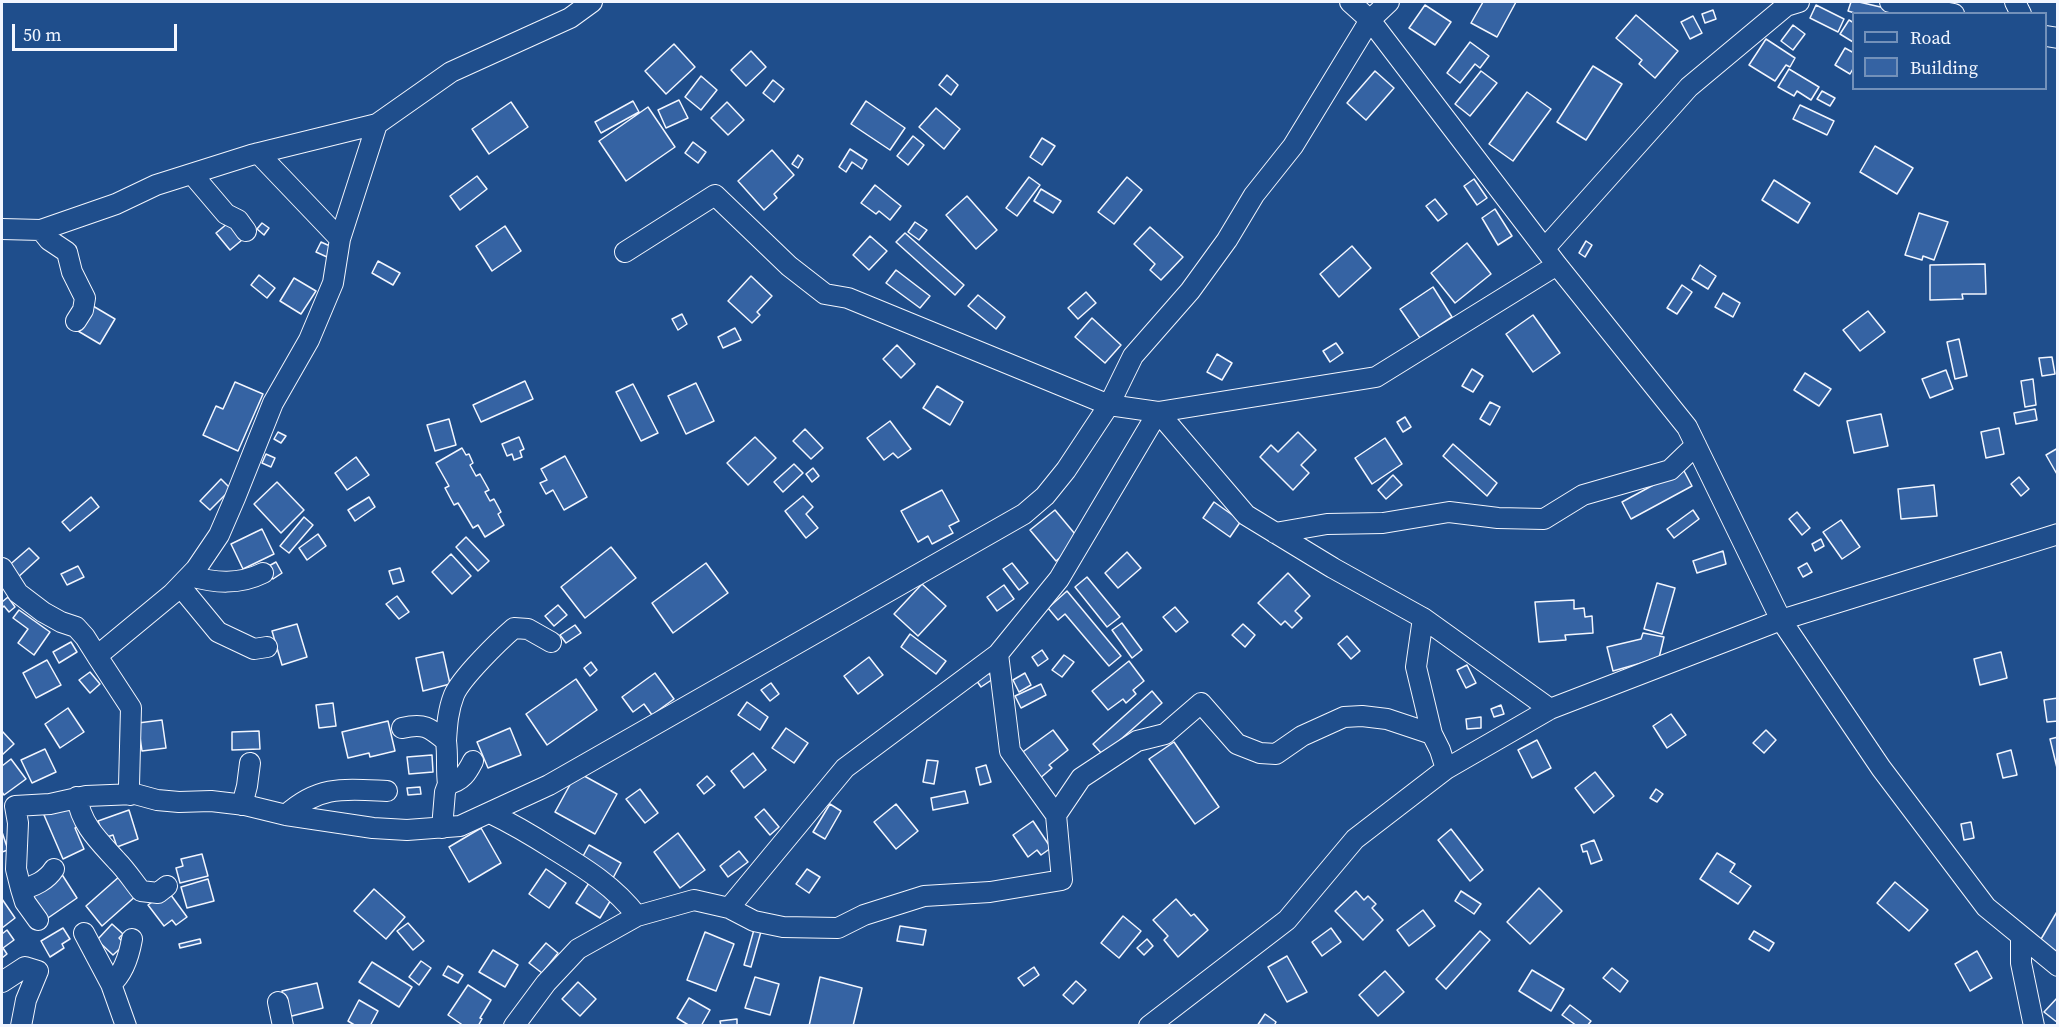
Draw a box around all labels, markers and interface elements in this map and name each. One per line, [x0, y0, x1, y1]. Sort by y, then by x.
scale bar [15, 12, 180, 50]
legend [1852, 12, 2047, 90]
text: 50 m [23, 22, 61, 47]
text: Road [1910, 25, 1951, 50]
text: Building [1910, 55, 1978, 80]

